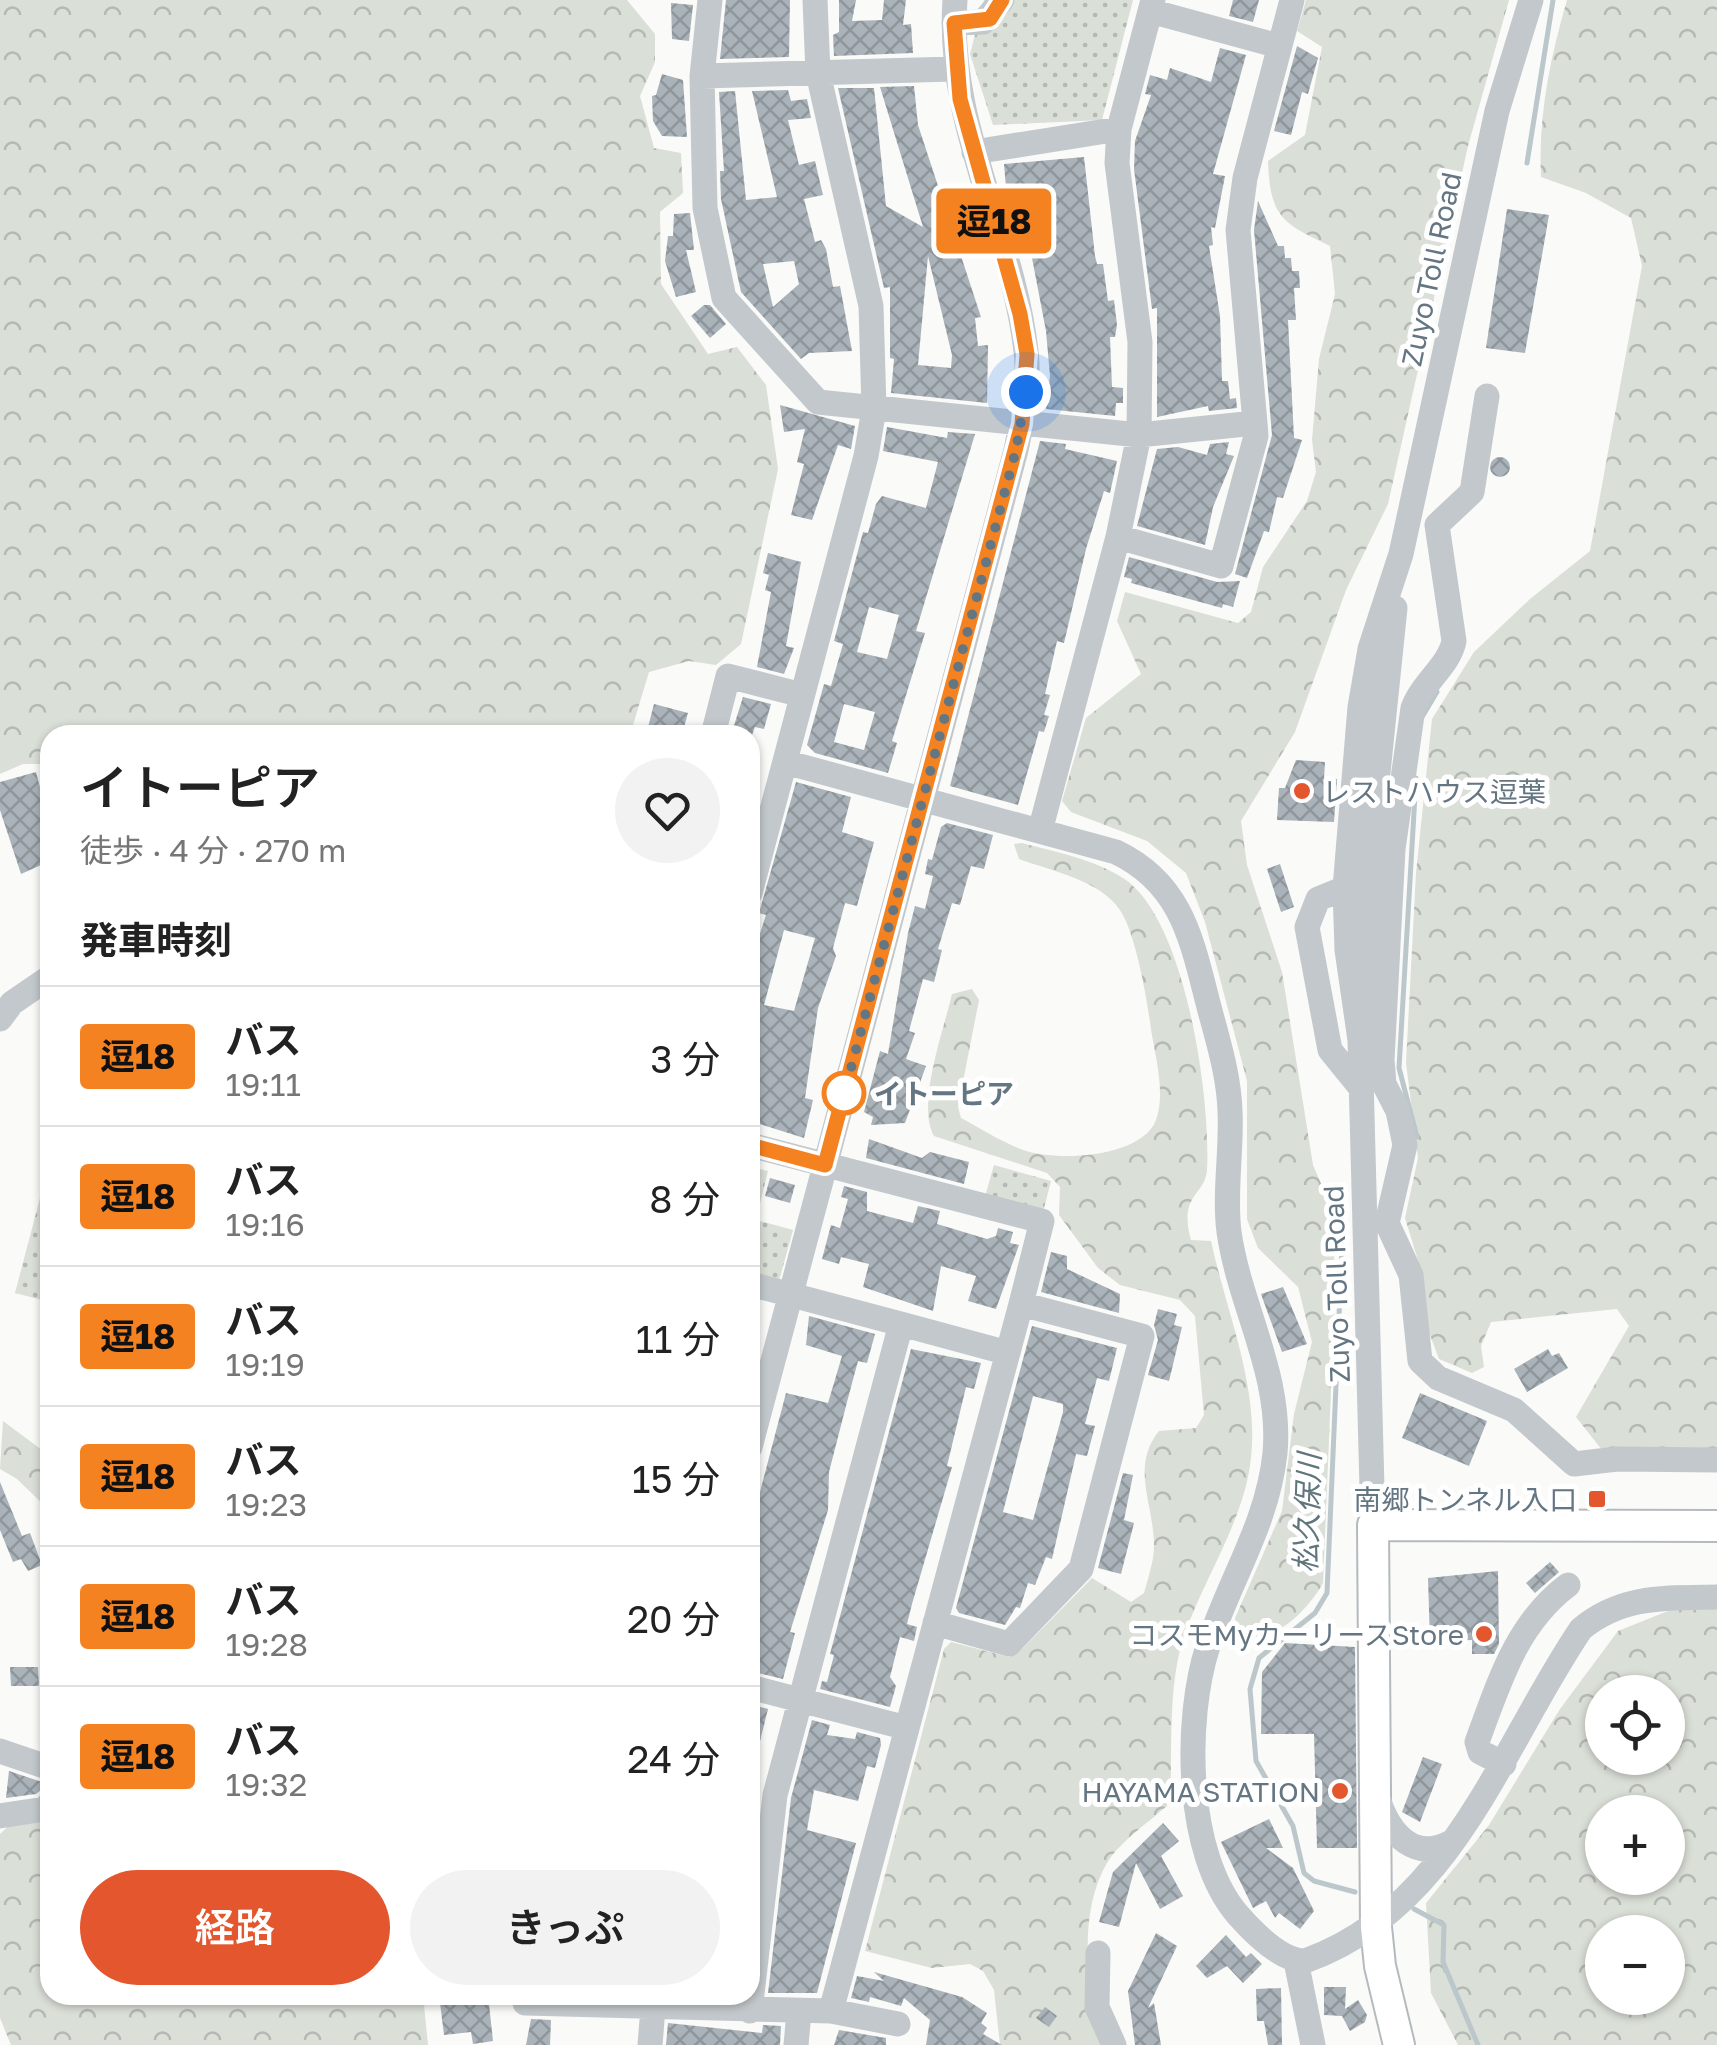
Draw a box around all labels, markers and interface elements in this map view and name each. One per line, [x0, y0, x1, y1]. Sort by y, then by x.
street label: Zuyo Toll Road [1394, 169, 1468, 369]
line badge: 逗18 [936, 188, 1052, 254]
text: 逗18 [956, 200, 1032, 242]
your location [1001, 367, 1051, 417]
text: イトーピア [80, 758, 320, 816]
button: heart [615, 758, 720, 863]
place label: レストハウス逗葉 [1322, 775, 1546, 808]
marker: レストハウス逗葉 [1291, 780, 1313, 802]
text: 徒歩 · 4 分 · 270 m [80, 831, 346, 869]
text: 発車時刻 [80, 917, 232, 962]
text: バス [225, 1017, 301, 1062]
text: 逗18 [100, 1035, 175, 1077]
text: 3 分 [650, 1036, 720, 1081]
text: 19:11 [225, 1065, 301, 1103]
marker: イトーピア [823, 1072, 865, 1114]
place label: イトーピア [874, 1077, 1014, 1110]
text: バス [225, 1157, 301, 1202]
text: 逗18 [100, 1175, 175, 1217]
text: 8 分 [649, 1176, 720, 1221]
street label: Zuyo Toll Road [1316, 1185, 1356, 1383]
text: 19:16 [225, 1205, 305, 1243]
text: バス [225, 1297, 301, 1342]
text: 逗18 [100, 1315, 175, 1357]
text: 11 分 [636, 1316, 720, 1361]
text: 19:19 [225, 1345, 305, 1383]
text: バス [225, 1437, 301, 1482]
water label: 松久保川 [1287, 1449, 1327, 1574]
text: 逗18 [100, 1455, 175, 1497]
text: 15 分 [632, 1456, 720, 1501]
place label: 南郷トンネル入口 [1354, 1483, 1577, 1516]
text: 19:23 [225, 1485, 307, 1523]
marker: 南郷トンネル入口 [1586, 1488, 1608, 1510]
text: バス [225, 1577, 301, 1622]
text: 逗18 [100, 1595, 175, 1637]
text: 20 分 [627, 1596, 720, 1641]
place label: コスモMyカーリースStore [1129, 1618, 1464, 1651]
marker: コスモMyカーリースStore [1473, 1623, 1495, 1645]
text: 19:28 [225, 1625, 308, 1663]
map controls [1585, 1675, 1685, 2015]
button: locate [1585, 1675, 1685, 1775]
text: バス [225, 1717, 301, 1762]
text: 逗18 [100, 1735, 175, 1777]
text: 24 分 [627, 1736, 720, 1781]
text: 19:32 [225, 1765, 307, 1803]
place label: HAYAMA STATION [1082, 1775, 1320, 1808]
marker: HAYAMA STATION [1329, 1780, 1351, 1802]
button: + [1585, 1795, 1685, 1895]
button: 経路 [80, 1870, 390, 1985]
button: きっぷ [410, 1870, 720, 1985]
button: − [1585, 1915, 1685, 2015]

